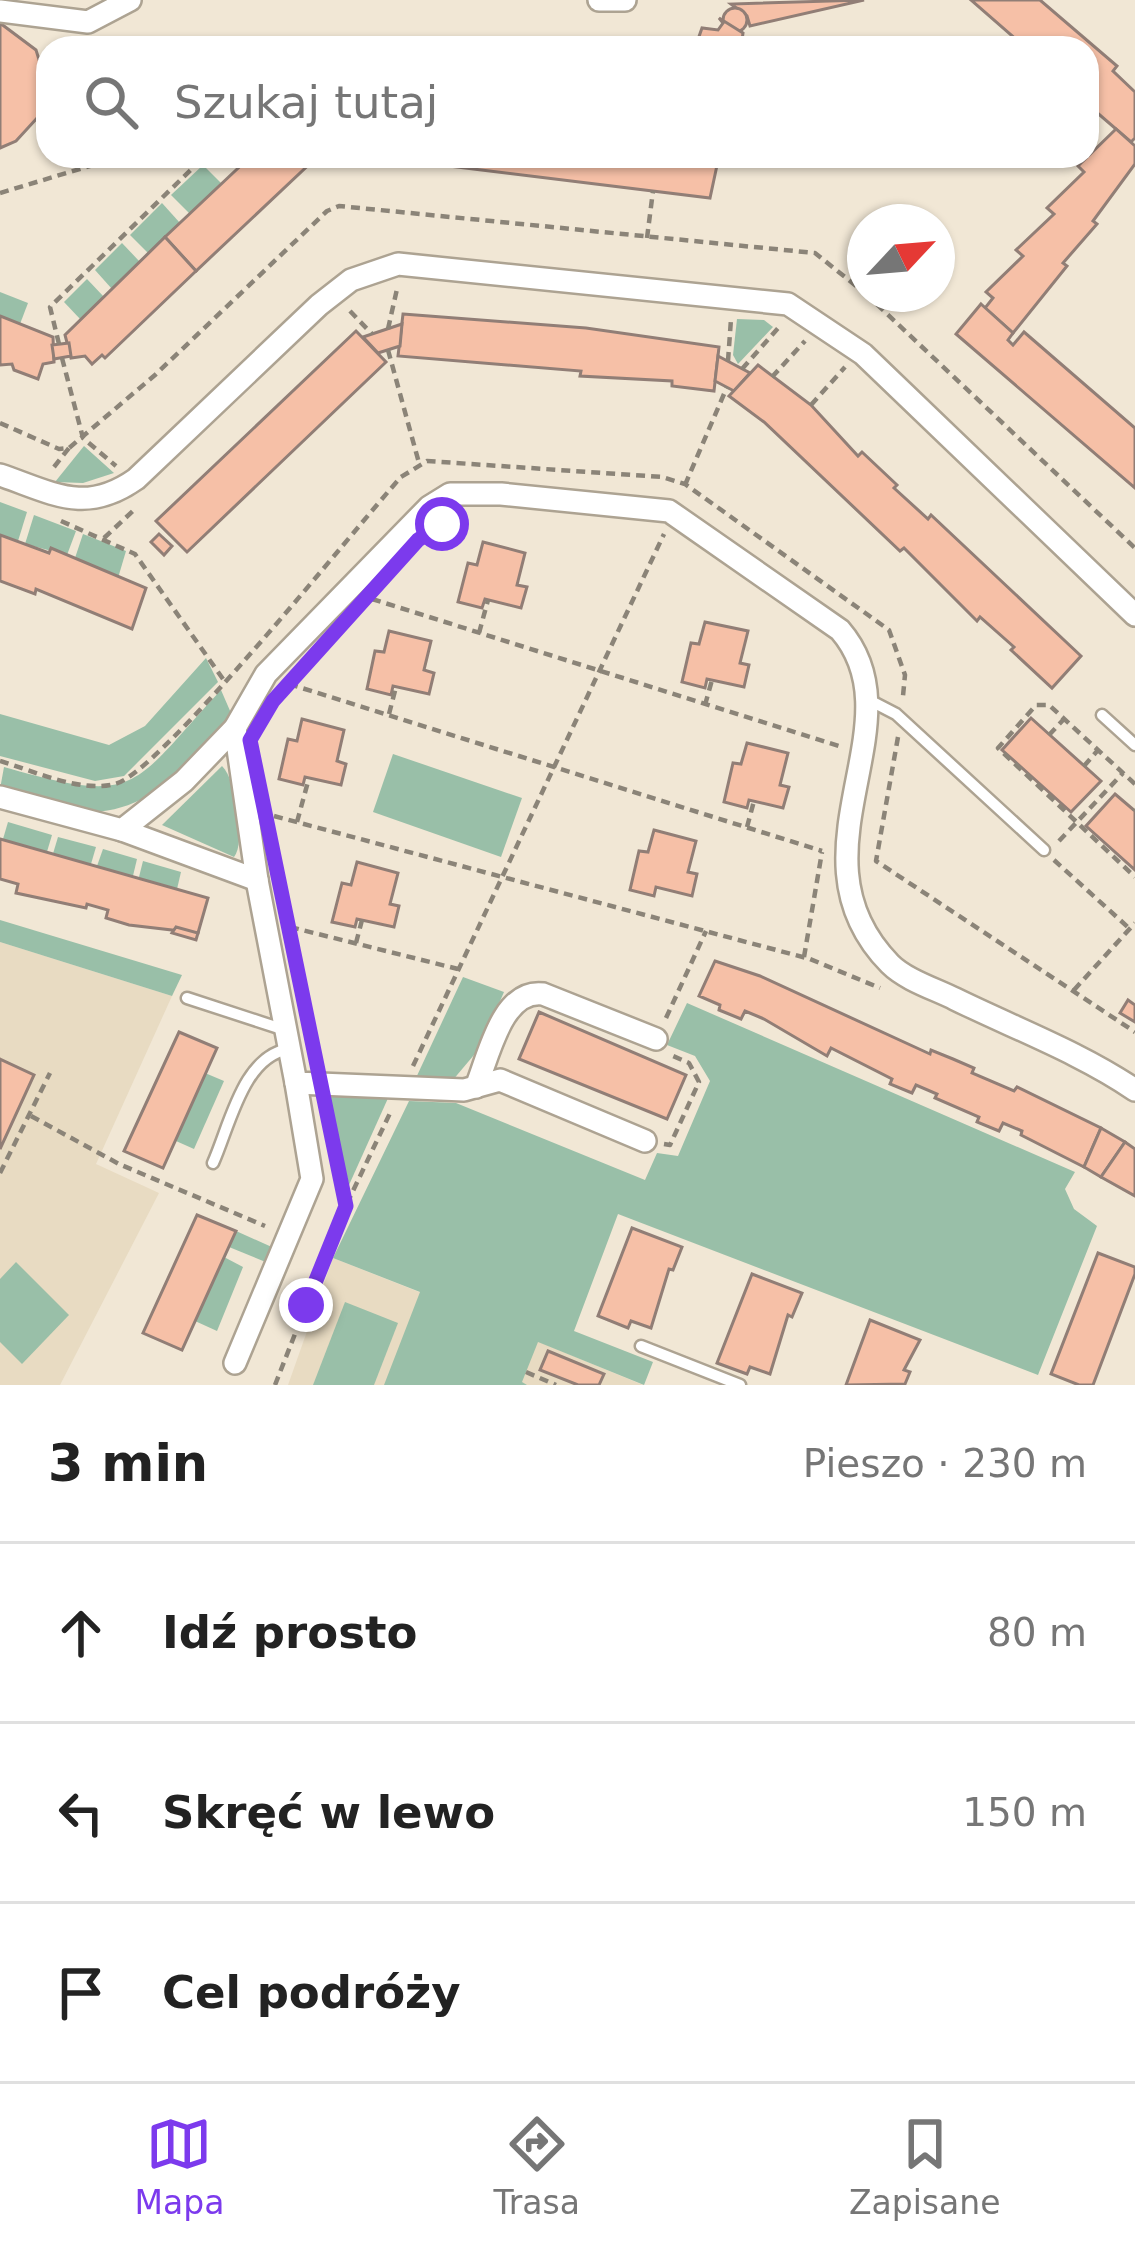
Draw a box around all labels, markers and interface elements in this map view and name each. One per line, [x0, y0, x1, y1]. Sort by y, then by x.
search box [36, 36, 1099, 168]
icon: search [78, 69, 144, 135]
text: Szukaj tutaj [174, 76, 438, 129]
north arrow [847, 204, 955, 312]
route start [415, 497, 469, 551]
route end [279, 1278, 333, 1332]
text: 3 min [48, 1434, 208, 1493]
text: Pieszo · 230 m [803, 1441, 1087, 1486]
icon: ahead [48, 1600, 114, 1666]
text: Idź prosto [162, 1606, 417, 1659]
text: 80 m [987, 1610, 1087, 1655]
icon: left [48, 1780, 114, 1846]
text: Skręć w lewo [162, 1786, 495, 1839]
text: 150 m [962, 1790, 1087, 1835]
icon: arrive [48, 1960, 114, 2026]
text: Cel podróży [162, 1966, 461, 2019]
tab: Mapa [135, 2111, 224, 2222]
tab: Trasa [493, 2111, 580, 2222]
tab: Zapisane [849, 2111, 1000, 2222]

